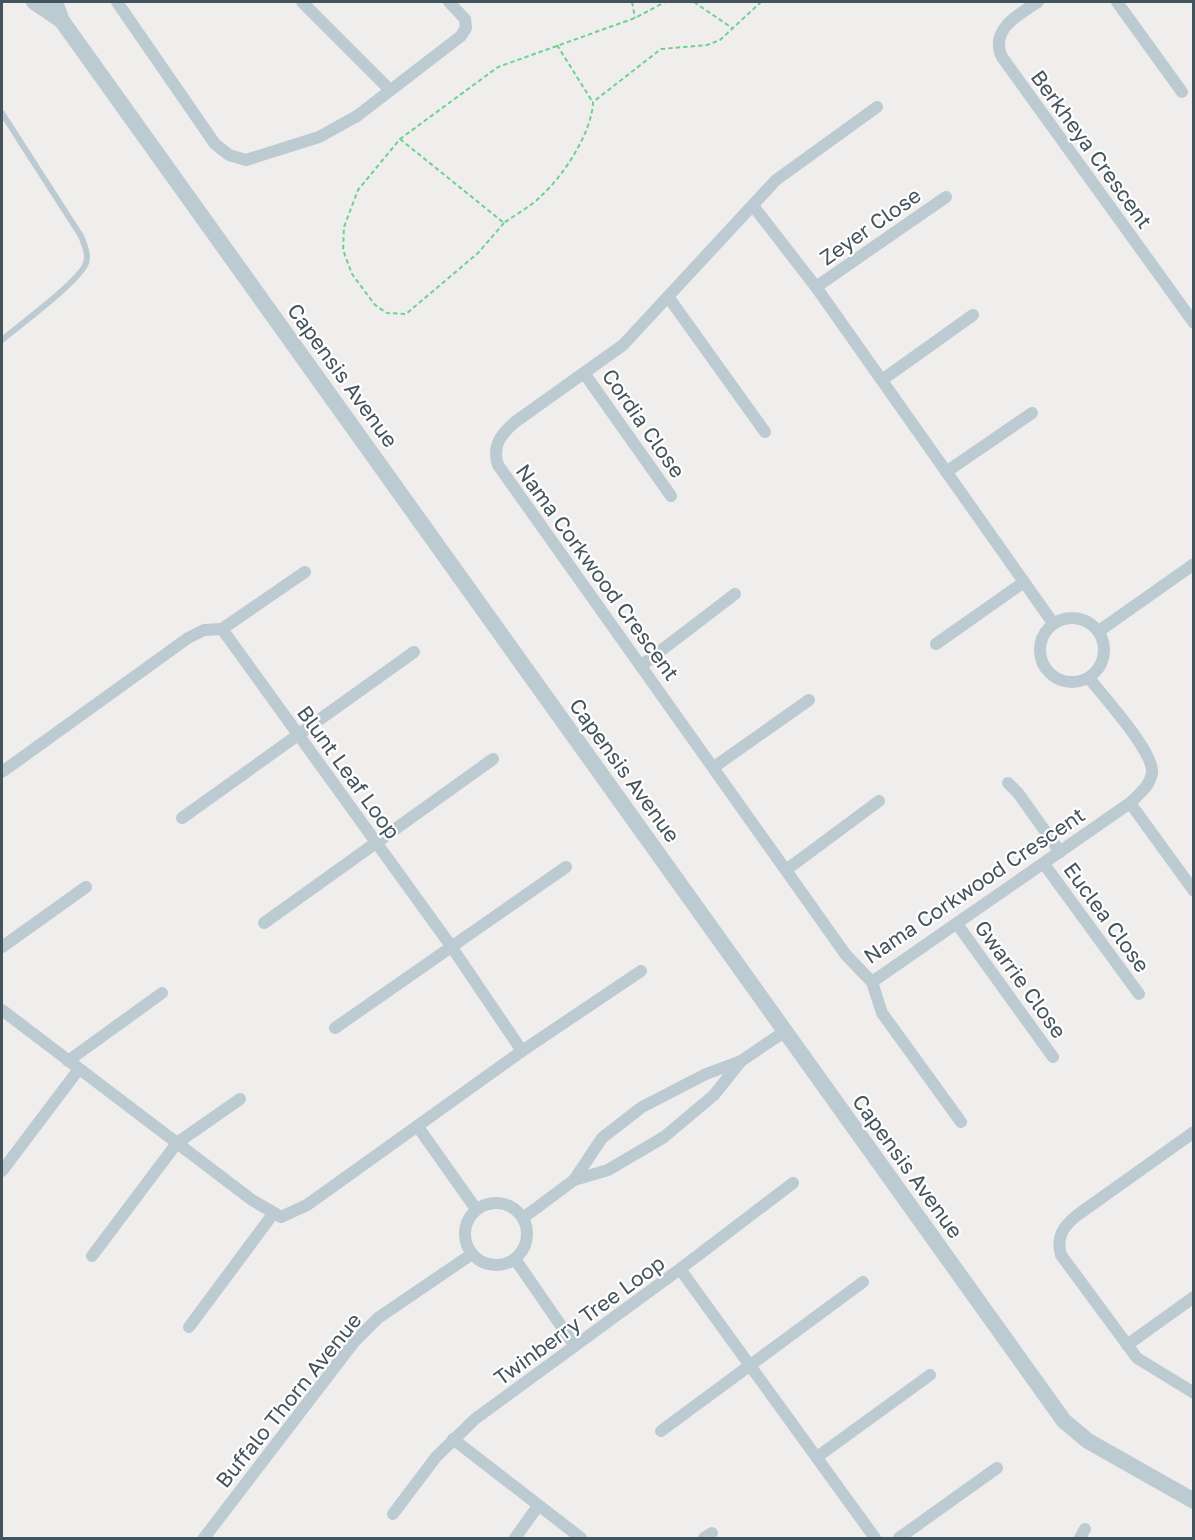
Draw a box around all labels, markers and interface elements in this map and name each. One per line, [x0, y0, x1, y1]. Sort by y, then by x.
street label: Berkheya Crescent [1026, 65, 1158, 233]
street label: Zeyer Close [814, 182, 926, 270]
street label: Capensis Avenue [282, 298, 404, 452]
street label: Cordia Close [597, 363, 691, 483]
street label: Nama Corkwood Crescent [511, 459, 685, 685]
street label: Capensis Avenue [564, 693, 686, 847]
street label: Blunt Leaf Loop [292, 700, 406, 844]
street label: Nama Corkwood Crescent [858, 801, 1090, 969]
street label: Euclea Close [1058, 857, 1156, 977]
street label: Gwarrie Close [970, 915, 1072, 1043]
street label: Capensis Avenue [847, 1089, 969, 1243]
street label: Twinberry Tree Loop [489, 1249, 669, 1391]
street label: Buffalo Thorn Avenue [210, 1307, 366, 1493]

